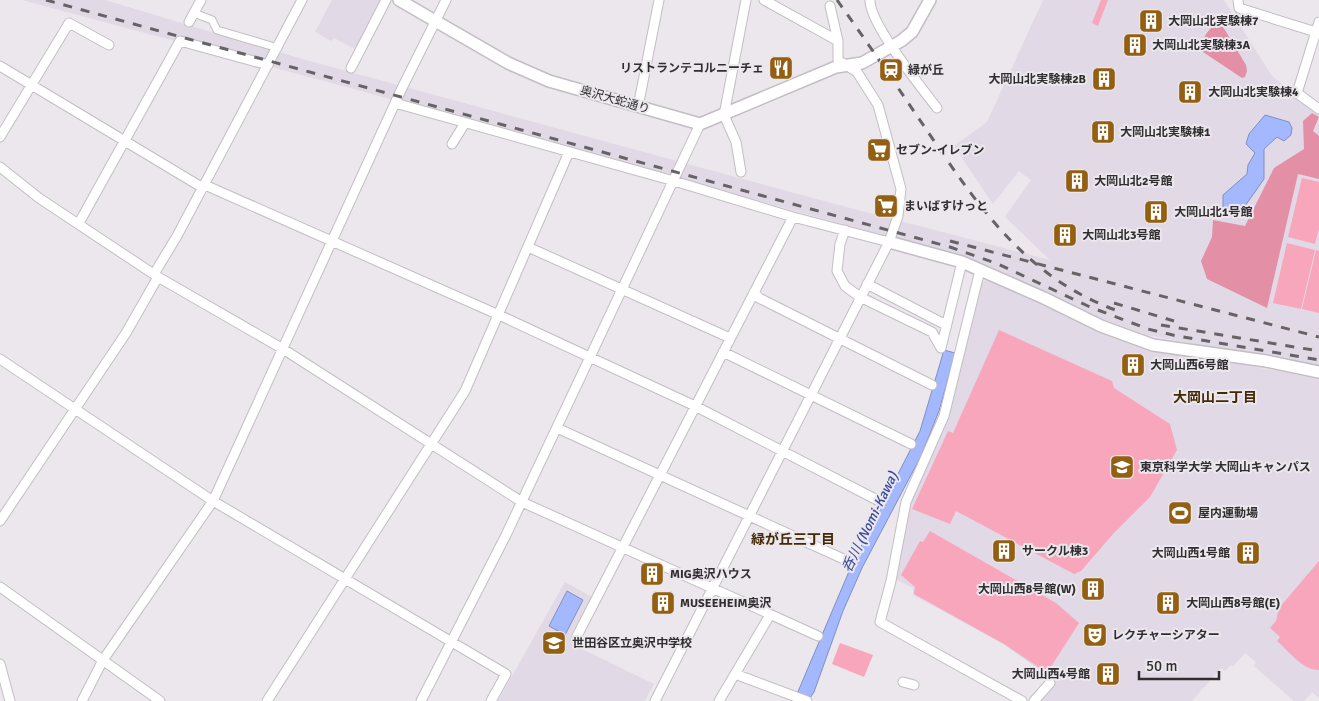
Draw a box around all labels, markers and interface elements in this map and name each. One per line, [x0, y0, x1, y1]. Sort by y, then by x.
building icon: 大岡山北実験棟7 [1138, 8, 1164, 34]
place label: 大岡山北実験棟7 [1168, 14, 1259, 29]
building icon: 大岡山北実験棟3A [1122, 32, 1148, 58]
place label: 大岡山北実験棟3A [1152, 38, 1250, 53]
restaurant icon: リストランテコルニーチェ [768, 55, 794, 81]
station icon: 緑が丘 [878, 57, 904, 83]
place label: リストランテコルニーチェ [620, 61, 764, 76]
place label: 緑が丘 [908, 63, 944, 78]
building icon: 大岡山北実験棟2B [1091, 66, 1117, 92]
place label: 大岡山北実験棟2B [988, 72, 1086, 87]
building icon: 大岡山北実験棟4 [1177, 79, 1203, 105]
street label: 奥沢大蛇通り [578, 83, 652, 117]
place label: 大岡山北実験棟4 [1208, 85, 1299, 100]
building icon: 大岡山北実験棟1 [1090, 119, 1116, 145]
place label: 大岡山北実験棟1 [1120, 125, 1211, 140]
supermarket icon: セブン-イレブン [866, 137, 892, 163]
place label: セブン-イレブン [896, 143, 985, 158]
building icon: 大岡山北2号館 [1064, 168, 1090, 194]
place label: 大岡山北2号館 [1094, 174, 1172, 189]
supermarket icon: まいばすけっと [873, 193, 899, 219]
place label: まいばすけっと [904, 199, 988, 214]
building icon: 大岡山北1号館 [1143, 199, 1169, 225]
place label: 大岡山北1号館 [1174, 205, 1252, 220]
building icon: 大岡山北3号館 [1052, 222, 1078, 248]
place label: 大岡山北3号館 [1082, 228, 1160, 243]
building icon: 大岡山西6号館 [1120, 352, 1146, 378]
place label: 大岡山西6号館 [1150, 358, 1228, 373]
district label: 大岡山二丁目 [1173, 389, 1257, 406]
school or university icon: 東京科学大学 大岡山キャンパス [1109, 454, 1135, 480]
place label: 東京科学大学 大岡山キャンパス [1140, 460, 1311, 475]
water label: 呑川 (Nomi-Kawa) [838, 468, 902, 575]
sports icon: 屋内運動場 [1167, 500, 1193, 526]
place label: 屋内運動場 [1198, 506, 1258, 521]
district label: 緑が丘三丁目 [751, 531, 835, 548]
building icon: サークル棟3 [991, 538, 1017, 564]
building icon: 大岡山西1号館 [1235, 540, 1261, 566]
place label: サークル棟3 [1022, 544, 1088, 559]
place label: 大岡山西1号館 [1152, 546, 1230, 561]
building icon: MIG奥沢ハウス [639, 561, 665, 587]
place label: MIG奥沢ハウス [670, 567, 752, 582]
building icon: 大岡山西8号館(W) [1080, 576, 1106, 602]
place label: 大岡山西8号館(W) [978, 582, 1076, 597]
building icon: MUSEEHEIM奥沢 [650, 590, 676, 616]
building icon: 大岡山西8号館(E) [1155, 590, 1181, 616]
place label: MUSEEHEIM奥沢 [680, 596, 771, 611]
place label: 大岡山西8号館(E) [1186, 596, 1280, 611]
theatre icon: レクチャーシアター [1082, 622, 1108, 648]
place label: レクチャーシアター [1112, 628, 1220, 643]
school or university icon: 世田谷区立奥沢中学校 [541, 630, 567, 656]
place label: 世田谷区立奥沢中学校 [572, 636, 692, 651]
scale bar [1139, 648, 1219, 680]
text: 50 m [1146, 657, 1177, 675]
building icon: 大岡山西4号館 [1095, 661, 1121, 687]
place label: 大岡山西4号館 [1012, 667, 1090, 682]

